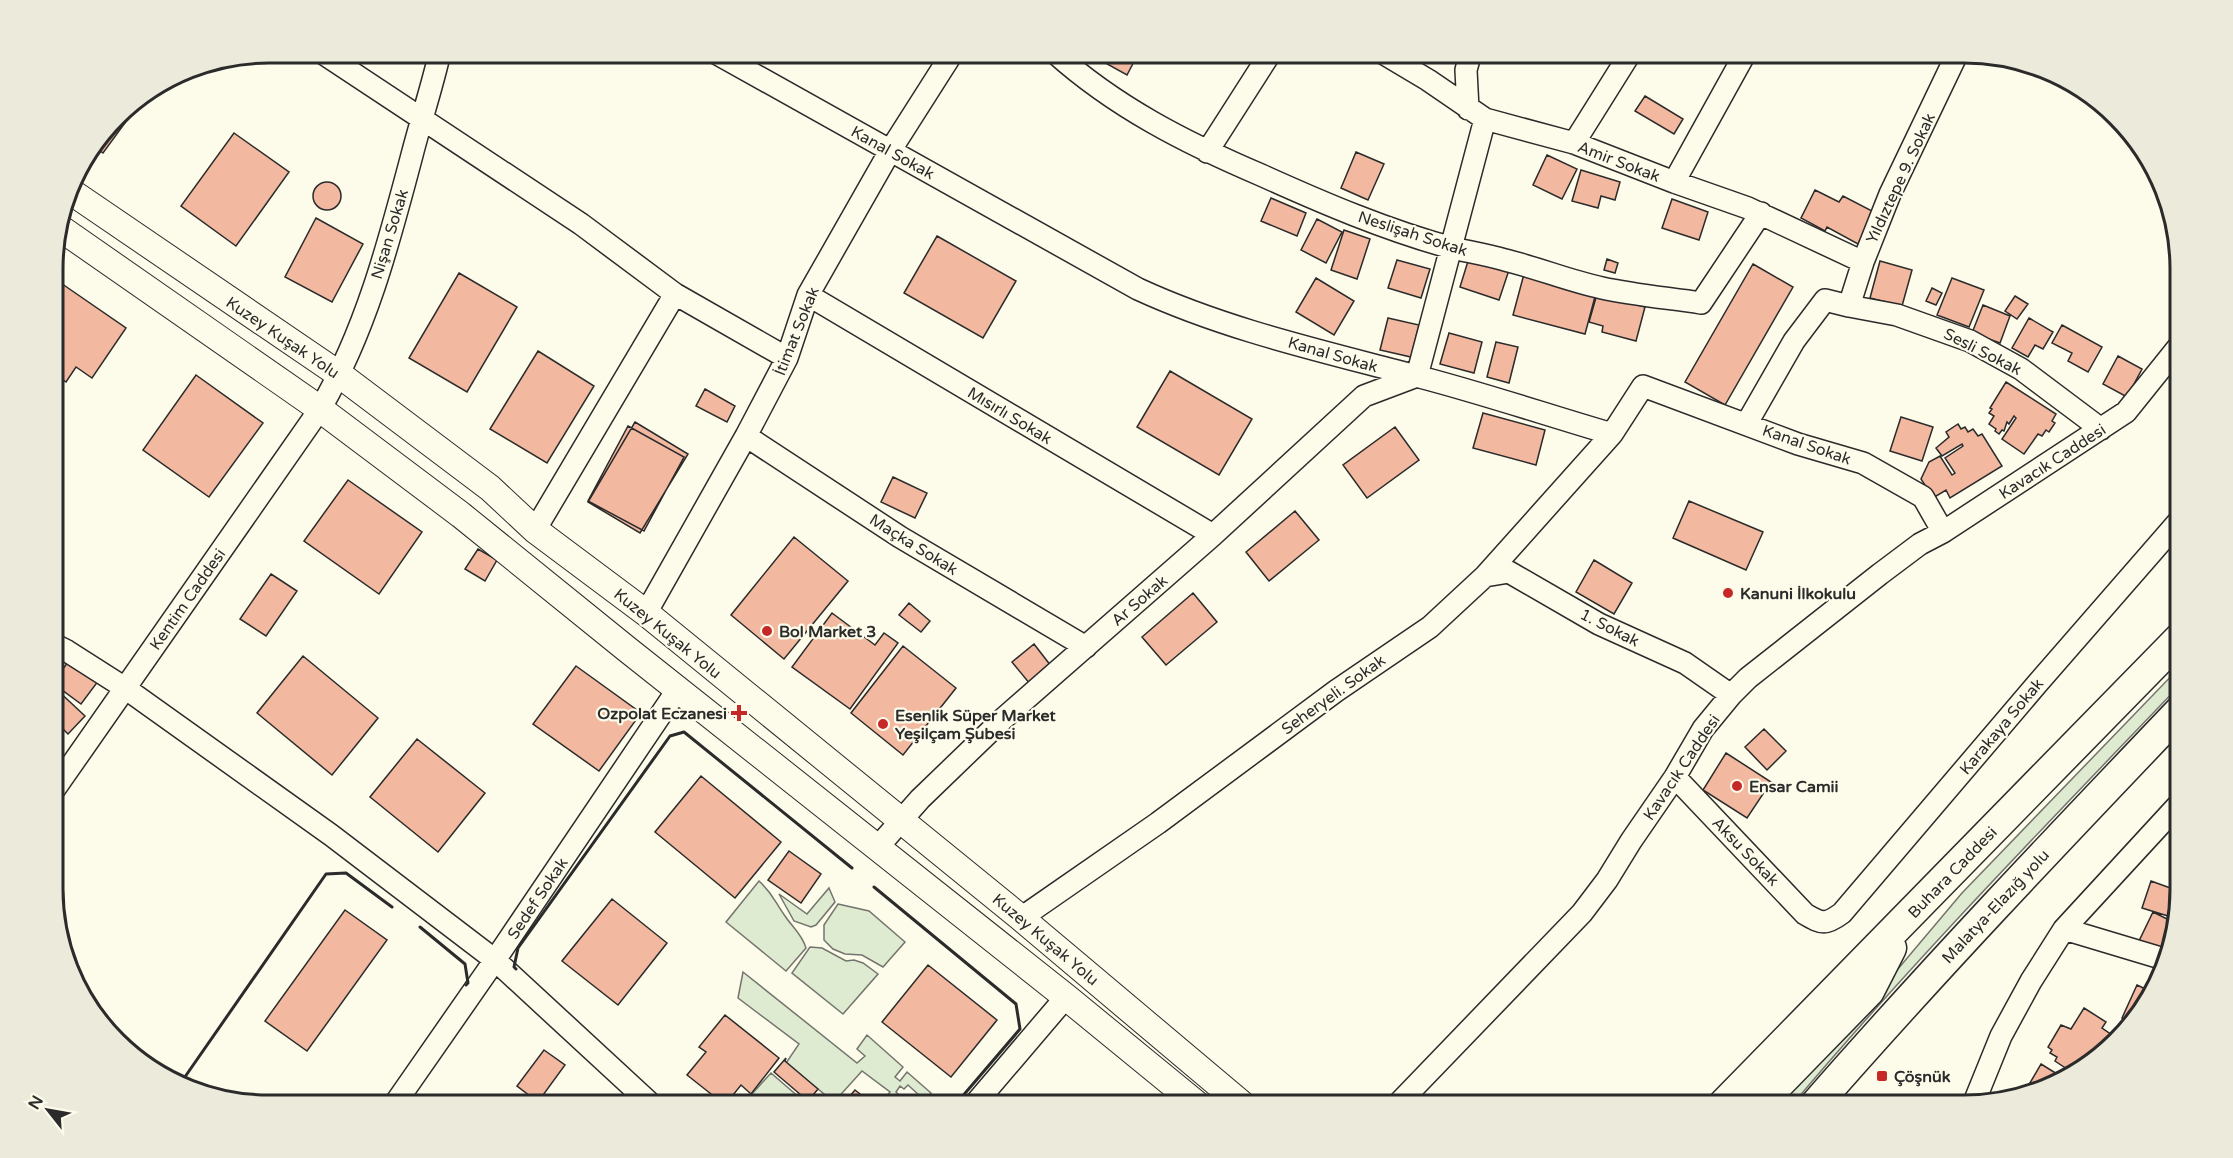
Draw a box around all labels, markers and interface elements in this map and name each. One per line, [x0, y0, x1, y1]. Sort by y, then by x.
street label: Yıldıztepe 9. Sokak [1862, 110, 1940, 247]
street label: Kanal Sokak [847, 122, 938, 184]
street label: Amir Sokak [1575, 137, 1663, 187]
street label: Nişan Sokak [367, 187, 413, 282]
street label: Neslişah Sokak [1356, 207, 1470, 261]
street label: İtimat Sokak [770, 284, 824, 379]
street label: Kuzey Kuşak Yolu [222, 292, 343, 383]
street label: Sesli Sokak [1940, 324, 2025, 380]
street label: Kanal Sokak [1286, 333, 1380, 377]
street label: Mısırlı Sokak [964, 383, 1056, 449]
street label: Kanal Sokak [1760, 420, 1854, 470]
street label: Kavacık Caddesi [1995, 420, 2110, 504]
street label: Maçka Sokak [866, 510, 962, 580]
street label: Kentim Caddesi [145, 545, 230, 654]
street label: Ar Sokak [1107, 571, 1172, 631]
street label: Kuzey Kuşak Yolu [610, 584, 725, 683]
place label: Kanuni İlkokulu [1740, 584, 1856, 604]
marker: Kanuni İlkokulu [1721, 586, 1735, 600]
street label: 1. Sokak [1576, 604, 1643, 652]
place label: Bol Market 3 [779, 622, 876, 642]
marker: Bol Market 3 [760, 624, 774, 638]
street label: Seheryeli. Sokak [1278, 650, 1390, 739]
street label: Karakaya Sokak [1956, 674, 2048, 779]
place label: Ozpolat Eczanesi [597, 704, 727, 724]
marker: Ozpolat Eczanesi [732, 706, 746, 720]
place label: Esenlik Süper Market Yeşilçam Şubesi [895, 706, 1057, 744]
street label: Kavacık Caddesi [1639, 711, 1725, 824]
marker: Esenlik Süper Market Yeşilçam Şubesi [876, 717, 890, 731]
place label: Ensar Camii [1749, 777, 1839, 797]
marker: Ensar Camii [1730, 779, 1744, 793]
street label: Aksu Sokak [1708, 813, 1783, 890]
street label: Buhara Caddesi [1904, 823, 2002, 923]
street label: Malatya-Elazığ yolu [1938, 846, 2054, 968]
street label: Sedef Sokak [503, 854, 573, 943]
street label: Kuzey Kuşak Yolu [988, 889, 1103, 990]
place label: Çöşnük [1894, 1067, 1951, 1087]
marker: Çöşnük [1875, 1069, 1889, 1083]
north arrow [18, 1080, 78, 1140]
text: N [24, 1092, 48, 1113]

